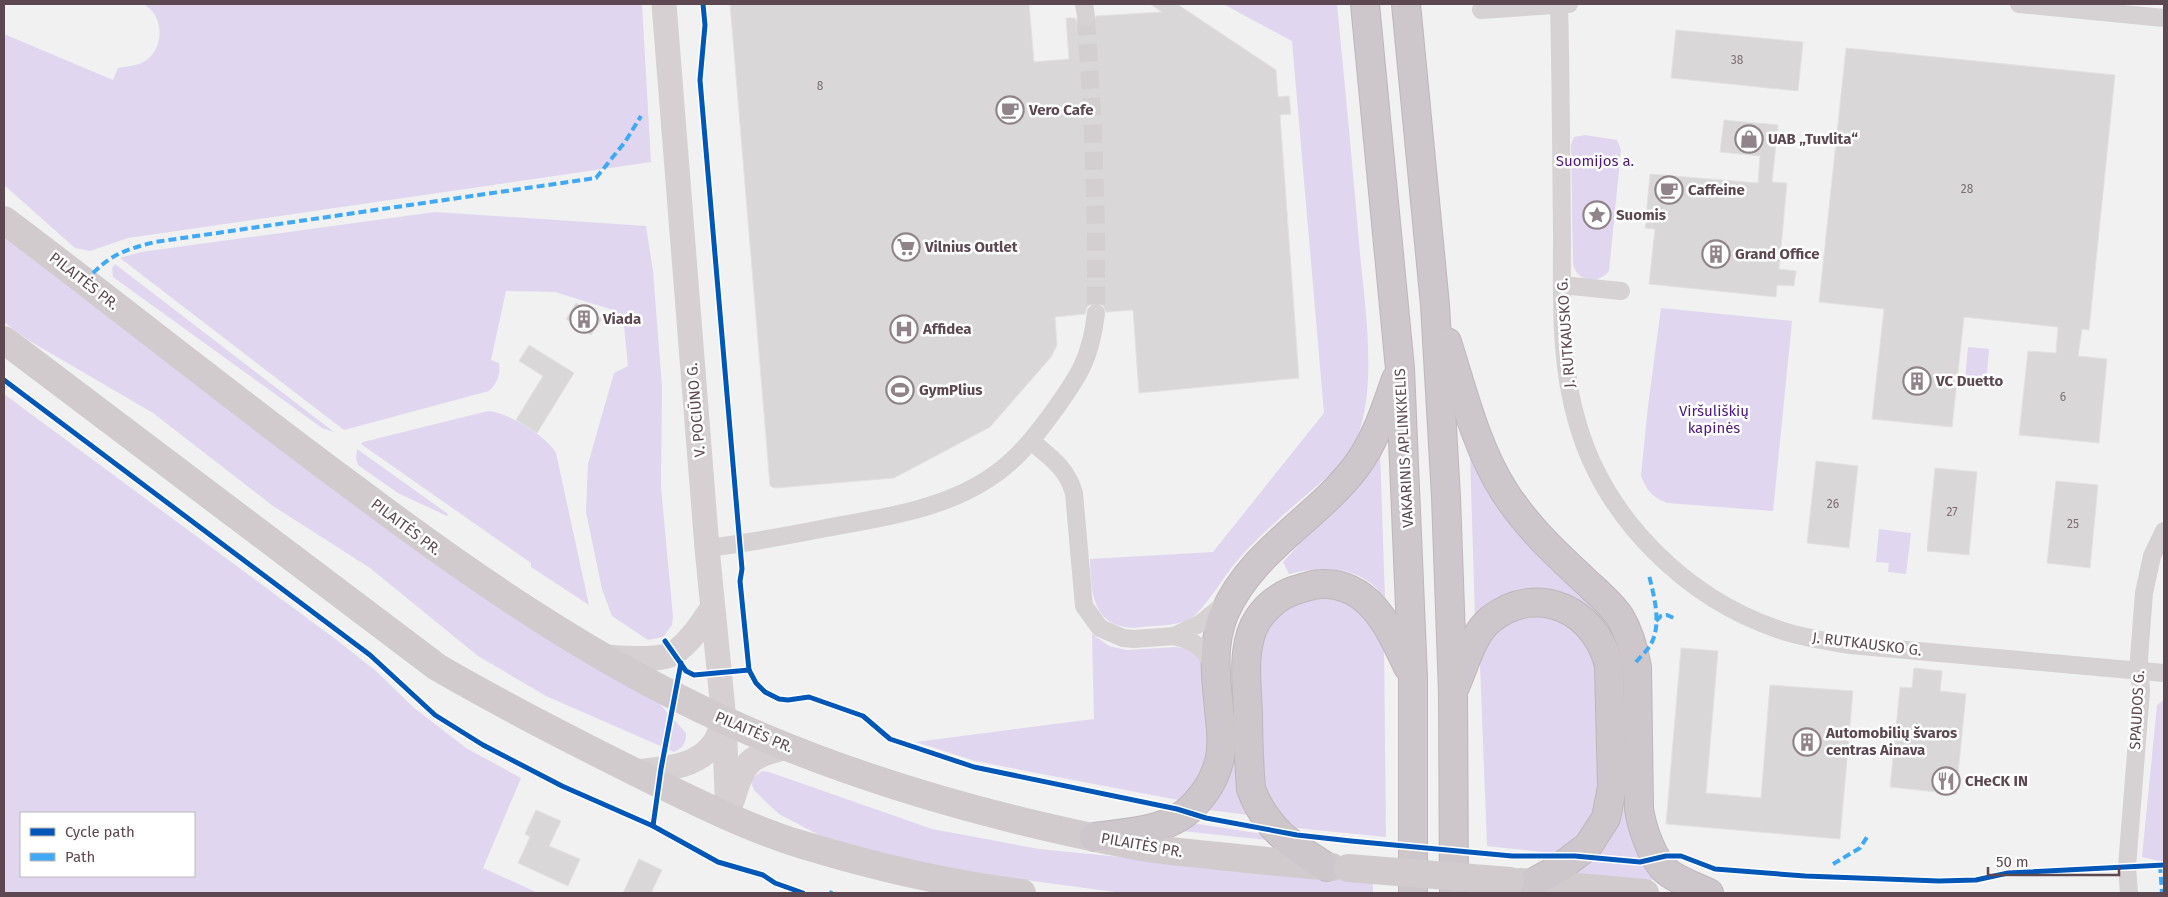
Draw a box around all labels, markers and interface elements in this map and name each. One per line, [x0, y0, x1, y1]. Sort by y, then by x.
house number: 38 [1731, 53, 1744, 67]
house number: 8 [817, 79, 824, 93]
cafe icon: Vero Cafe [995, 95, 1025, 125]
place label: Vero Cafe [1028, 101, 1094, 119]
shop icon: UAB „Tuvlita“ [1734, 124, 1764, 154]
place label: UAB „Tuvlita“ [1768, 130, 1858, 148]
park label: Suomijos a. [1556, 152, 1634, 170]
cafe icon: Caffeine [1654, 175, 1684, 205]
place label: Caffeine [1688, 181, 1745, 199]
house number: 28 [1961, 182, 1974, 196]
place icon: Suomis [1582, 200, 1612, 230]
place label: Suomis [1616, 206, 1666, 224]
supermarket icon: Vilnius Outlet [891, 232, 921, 262]
place label: Vilnius Outlet [924, 238, 1018, 256]
building icon: Grand Office [1701, 239, 1731, 269]
place label: Grand Office [1735, 245, 1819, 263]
street label: PILAITĖS PR. [46, 248, 122, 314]
street label: J. RUTKAUSKO G. [1553, 277, 1579, 389]
building icon: Viada [569, 304, 599, 334]
place label: Viada [602, 310, 641, 328]
hospital icon: Affidea [889, 314, 919, 344]
place label: Affidea [922, 320, 972, 338]
street label: V. POCIŪNO G. [683, 362, 709, 458]
building icon: VC Duetto [1902, 366, 1932, 396]
street label: VAKARINIS APLINKKELIS [1391, 368, 1417, 528]
place label: VC Duetto [1935, 372, 2004, 390]
sports icon: GymPlius [885, 375, 915, 405]
place label: GymPlius [919, 381, 982, 399]
house number: 6 [2060, 390, 2066, 404]
park label: Viršuliškių kapinės [1679, 402, 1749, 437]
street label: PILAITĖS PR. [368, 495, 444, 559]
house number: 26 [1827, 497, 1839, 511]
house number: 27 [1946, 505, 1958, 519]
house number: 25 [2067, 517, 2079, 531]
street label: J. RUTKAUSKO G. [1811, 628, 1923, 660]
street label: SPAUDOS G. [2126, 670, 2148, 750]
street label: PILAITĖS PR. [712, 708, 796, 756]
place label: Automobilių švaros centras Ainava [1825, 724, 1957, 759]
building icon: Automobilių švaros centras Ainava [1792, 727, 1822, 757]
restaurant icon: CHeCK IN [1931, 766, 1961, 796]
place label: CHeCK IN [1965, 772, 2028, 790]
legend [20, 812, 195, 877]
text: Cycle path [65, 823, 135, 841]
street label: PILAITĖS PR. [1100, 829, 1184, 861]
scale bar [1988, 844, 2119, 876]
text: Path [65, 848, 95, 866]
text: 50 m [1996, 853, 2029, 871]

